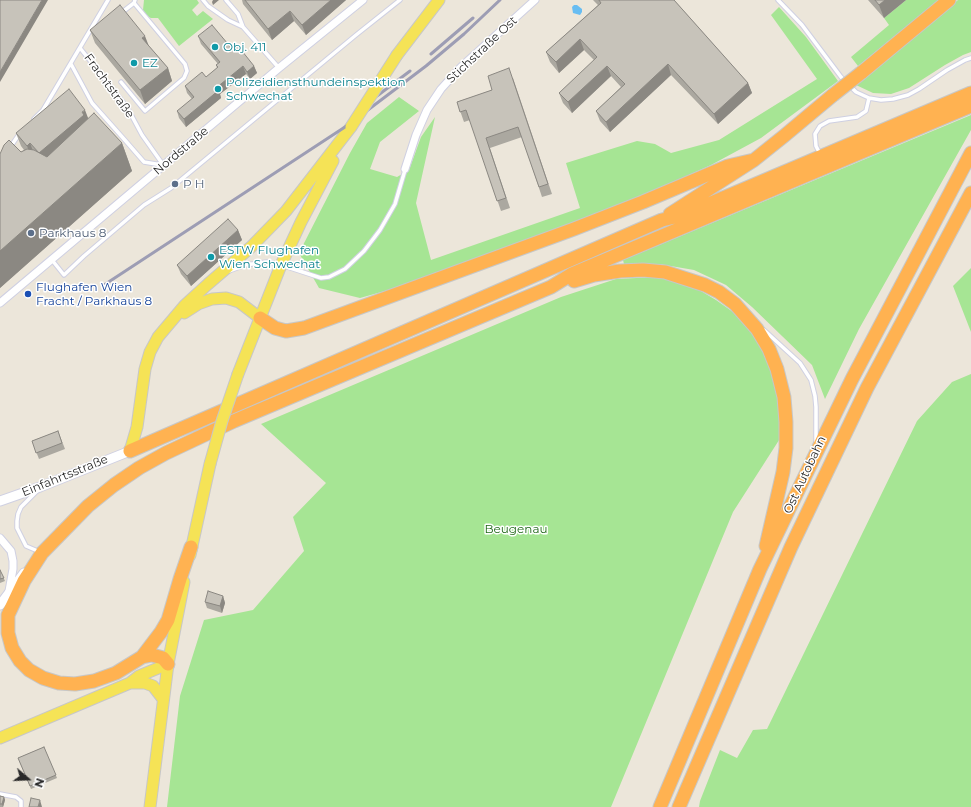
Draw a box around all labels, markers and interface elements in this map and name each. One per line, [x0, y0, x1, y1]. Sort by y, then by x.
street label: Stichstraße Ost [444, 14, 520, 86]
place label: Obj. 411 [223, 40, 266, 54]
marker: Obj. 411 [210, 42, 220, 52]
street label: Frachtstraße [81, 51, 137, 121]
place label: EZ [142, 56, 158, 70]
marker: EZ [129, 58, 139, 68]
place label: Polizeidiensthundeinspektion Schwechat [226, 75, 406, 103]
marker: Polizeidiensthundeinspektion Schwechat [213, 84, 223, 94]
street label: Nordstraße [151, 124, 211, 178]
place label: P H [183, 177, 205, 191]
marker: P H [170, 179, 180, 189]
place label: Parkhaus 8 [39, 226, 106, 240]
marker: Parkhaus 8 [26, 228, 36, 238]
place label: ESTW Flughafen Wien Schwechat [219, 243, 320, 271]
marker: ESTW Flughafen Wien Schwechat [206, 252, 216, 262]
place label: Flughafen Wien Fracht / Parkhaus 8 [36, 280, 152, 308]
marker: Flughafen Wien Fracht / Parkhaus 8 [23, 289, 33, 299]
street label: Ost Autobahn [781, 434, 829, 516]
street label: Einfahrtsstraße [20, 452, 110, 500]
park label: Beugenau [484, 522, 548, 536]
north arrow [8, 759, 48, 799]
text: N [31, 776, 47, 789]

